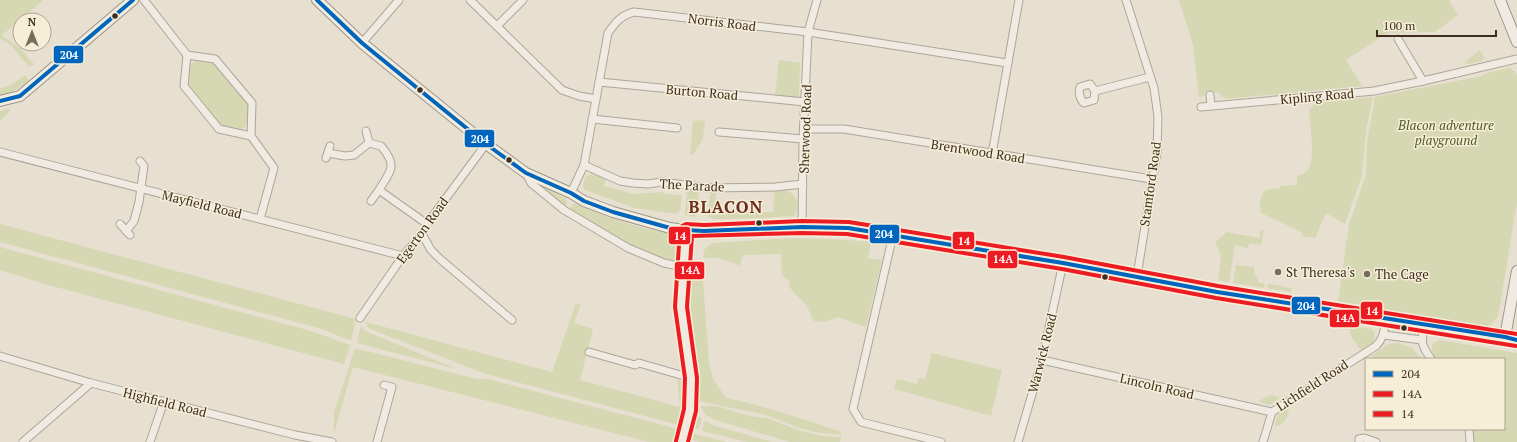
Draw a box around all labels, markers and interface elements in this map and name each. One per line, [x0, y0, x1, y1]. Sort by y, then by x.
street label: Norris Road [687, 9, 757, 35]
unlabelled marker [110, 11, 120, 21]
north arrow [12, 12, 52, 52]
scale bar [1377, 12, 1496, 38]
text: N [28, 15, 37, 29]
text: 100 m [1383, 18, 1416, 33]
line badge: 204 [53, 45, 84, 64]
text: 204 [60, 48, 79, 62]
street label: Burton Road [665, 80, 739, 104]
street label: Sherwood Road [794, 84, 816, 174]
street label: Kipling Road [1279, 84, 1355, 108]
unlabelled marker [415, 85, 425, 95]
park label: Blacon adventure playground [1397, 116, 1494, 149]
line badge: 204 [464, 129, 495, 148]
text: 204 [471, 132, 490, 146]
street label: Brentwood Road [930, 135, 1026, 167]
street label: Stamford Road [1135, 140, 1165, 228]
unlabelled marker [504, 155, 514, 165]
street label: The Parade [659, 174, 725, 196]
street label: Mayfield Road [160, 185, 244, 223]
street label: Egerton Road [392, 193, 452, 267]
district label: BLACON [689, 195, 763, 218]
unlabelled marker [754, 218, 764, 228]
line badge: 204 [869, 224, 900, 244]
line badge: 14 [668, 226, 691, 245]
text: 204 [875, 227, 894, 241]
text: 14 [674, 229, 687, 243]
line badge: 14 [952, 231, 975, 250]
text: 14 [958, 234, 971, 248]
line badge: 14A [987, 250, 1018, 269]
text: 14A [993, 252, 1014, 266]
line badge: 14A [674, 261, 705, 280]
text: 14A [680, 263, 701, 277]
place label: St Theresa's [1286, 263, 1355, 281]
place label: The Cage [1375, 265, 1429, 283]
marker: St Theresa's [1273, 267, 1283, 277]
marker: The Cage [1362, 269, 1372, 279]
unlabelled marker [1100, 272, 1110, 282]
line badge: 204 [1291, 296, 1321, 315]
text: 204 [1297, 299, 1316, 313]
line badge: 14 [1360, 301, 1383, 320]
text: 14 [1366, 304, 1379, 318]
line badge: 14A [1329, 309, 1360, 328]
street label: Warwick Road [1023, 311, 1061, 395]
text: 14A [1335, 311, 1356, 325]
unlabelled marker [1399, 323, 1409, 333]
street label: Lichfield Road [1273, 355, 1351, 415]
legend [1365, 358, 1505, 430]
text: 204 [1401, 366, 1421, 381]
street label: Lincoln Road [1118, 369, 1196, 403]
street label: Highfield Road [121, 383, 209, 421]
text: 14A [1401, 386, 1423, 401]
text: 14 [1401, 406, 1414, 421]

